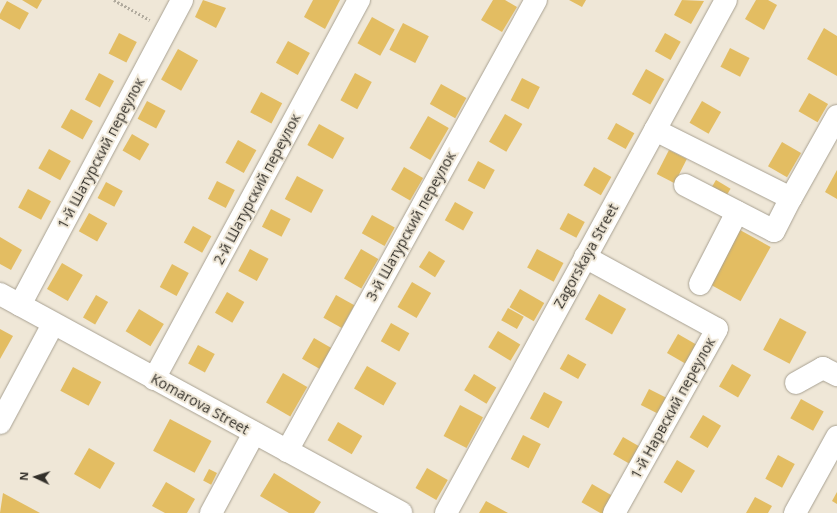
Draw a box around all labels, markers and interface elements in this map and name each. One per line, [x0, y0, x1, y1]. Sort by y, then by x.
street label: 1-й Шатурский переулок [54, 75, 148, 231]
street label: 2-й Шатурский переулок [210, 111, 304, 267]
street label: 3-й Шатурский переулок [363, 148, 459, 304]
street label: Zagorskaya Street [550, 201, 622, 311]
street label: 1-й Нарвский переулок [627, 334, 719, 482]
street label: Komarova Street [148, 370, 252, 438]
north arrow [16, 457, 56, 497]
text: N [16, 471, 31, 481]

